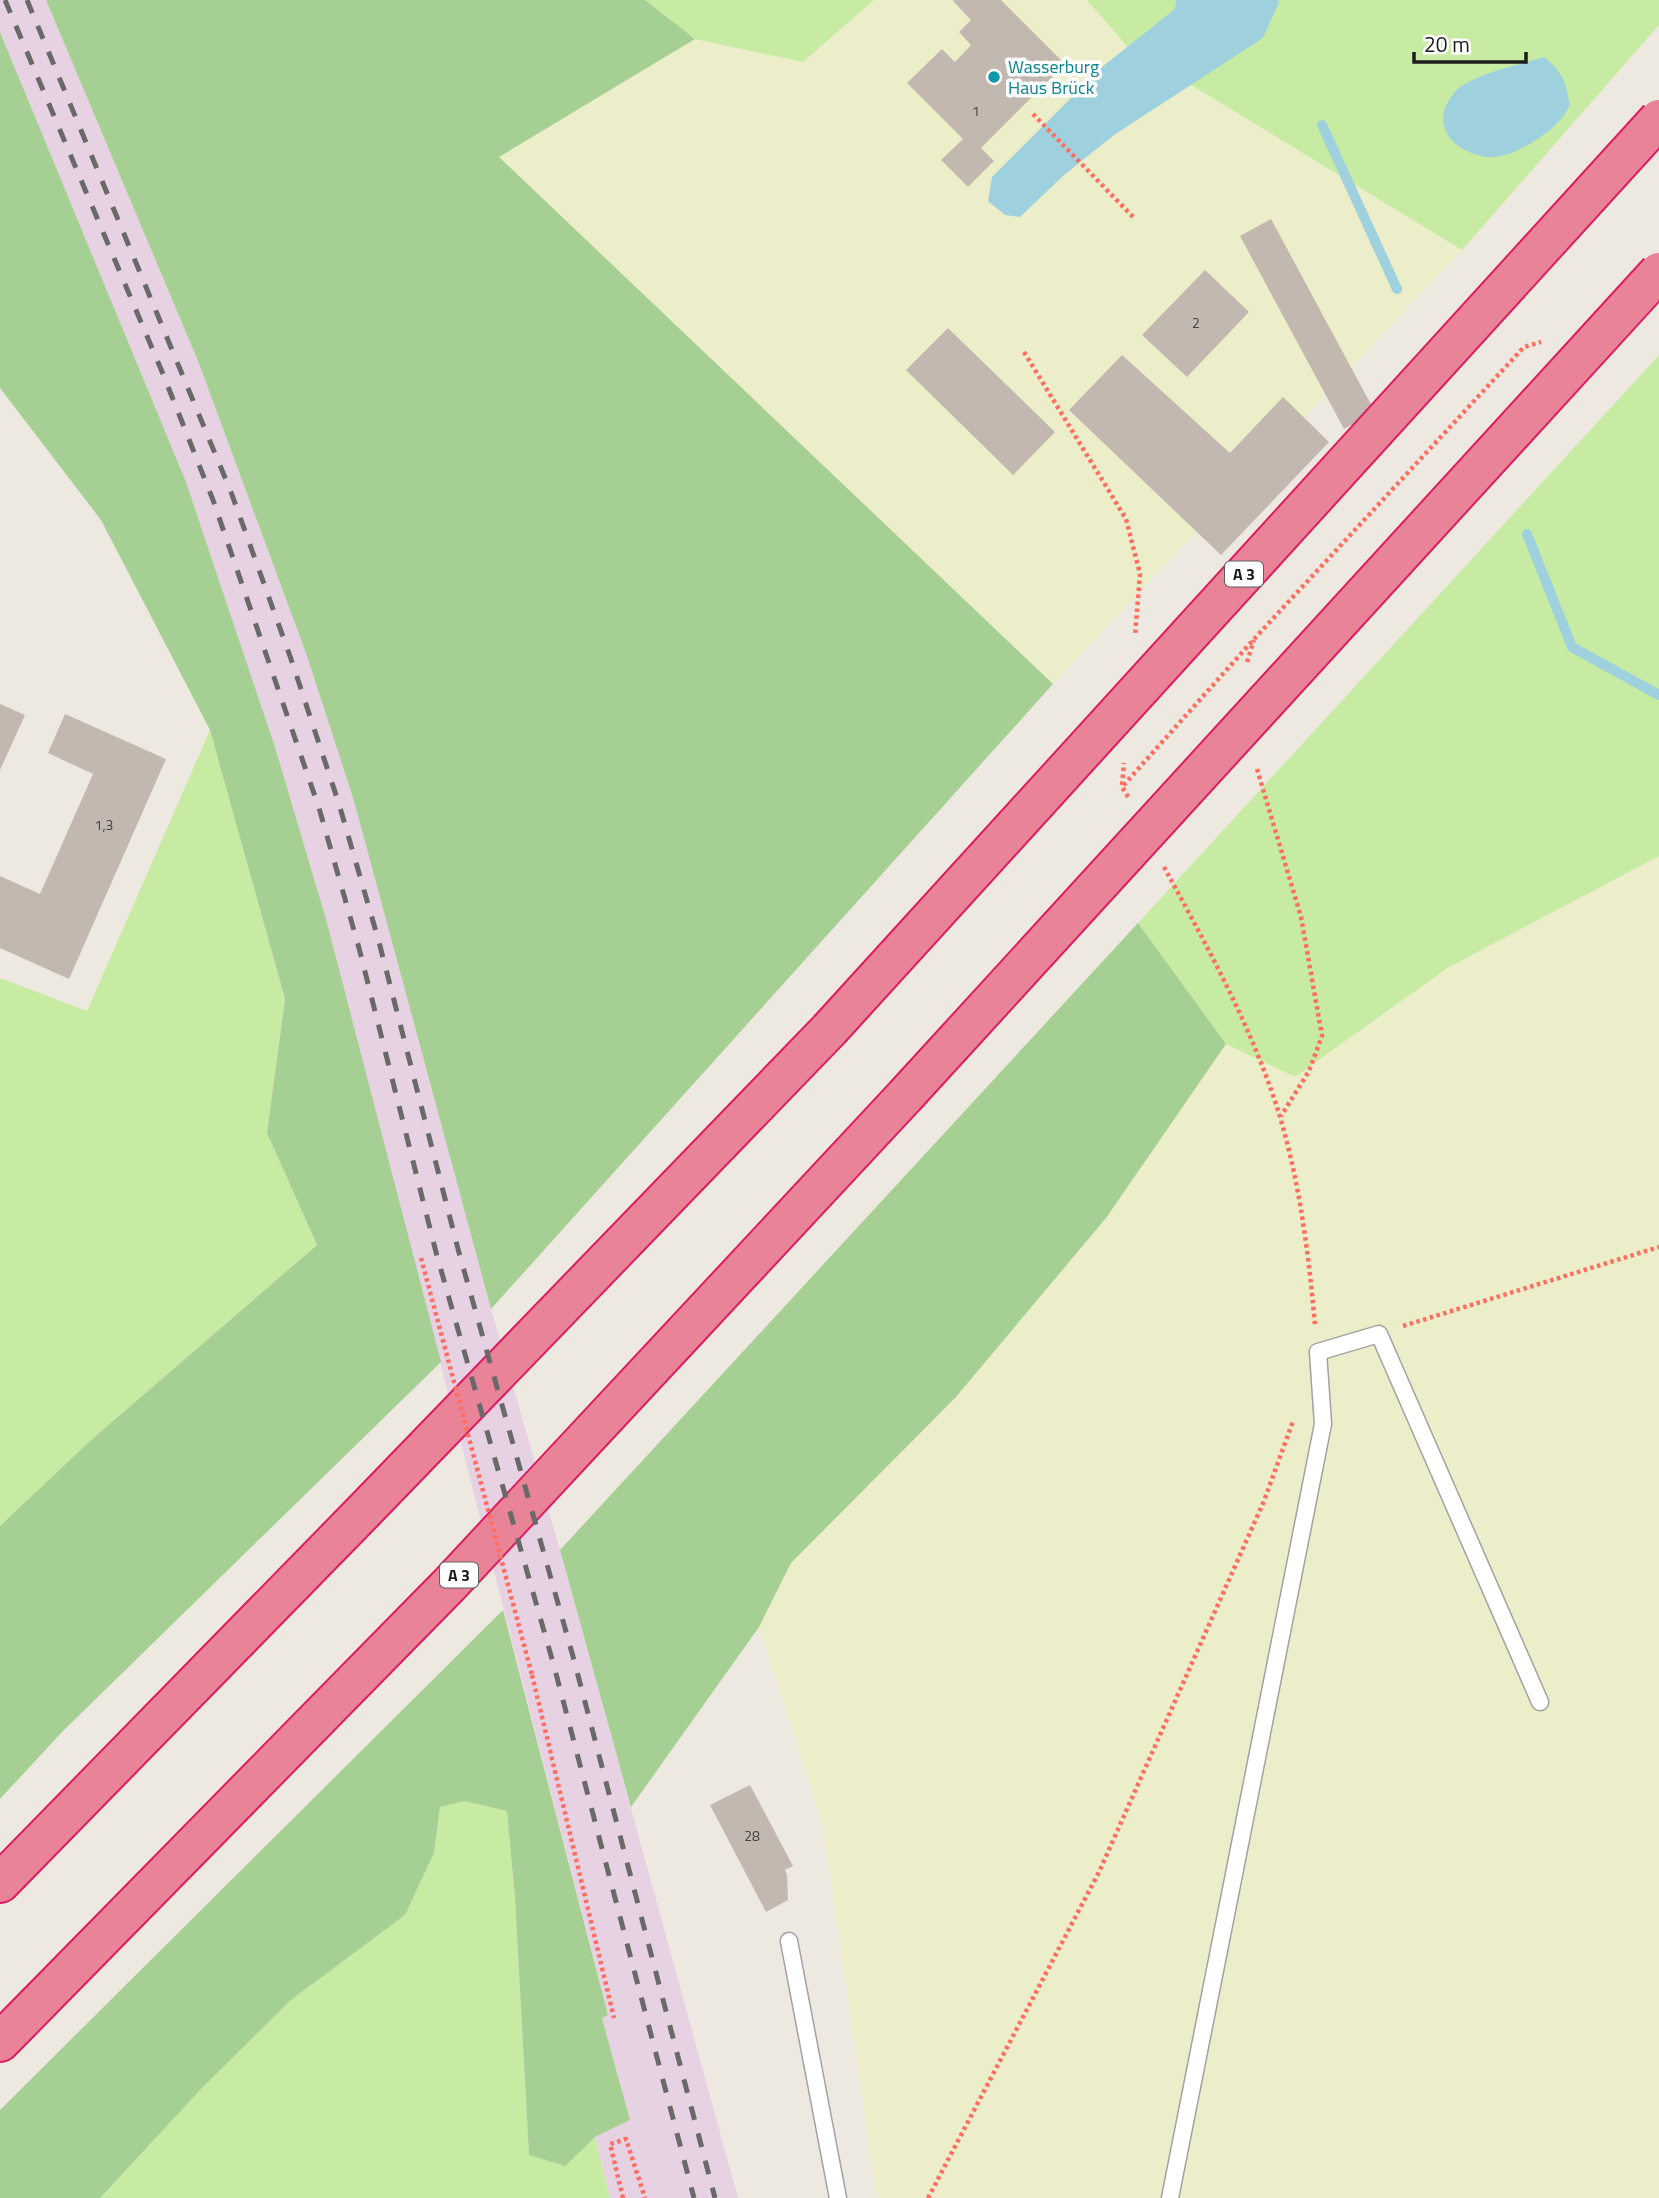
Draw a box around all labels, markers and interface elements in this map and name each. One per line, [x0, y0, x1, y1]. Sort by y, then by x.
scale bar [1414, 21, 1526, 65]
text: 20 m [1424, 28, 1470, 60]
place label: Wasserburg Haus Brück [1008, 53, 1099, 101]
marker: Wasserburg Haus Brück [986, 69, 1002, 85]
house number: 1 [972, 100, 980, 121]
house number: 2 [1192, 312, 1200, 333]
road number: A 3 [1225, 562, 1263, 586]
house number: 1,3 [95, 814, 113, 835]
road number: A 3 [440, 1562, 478, 1588]
house number: 28 [744, 1825, 760, 1846]

